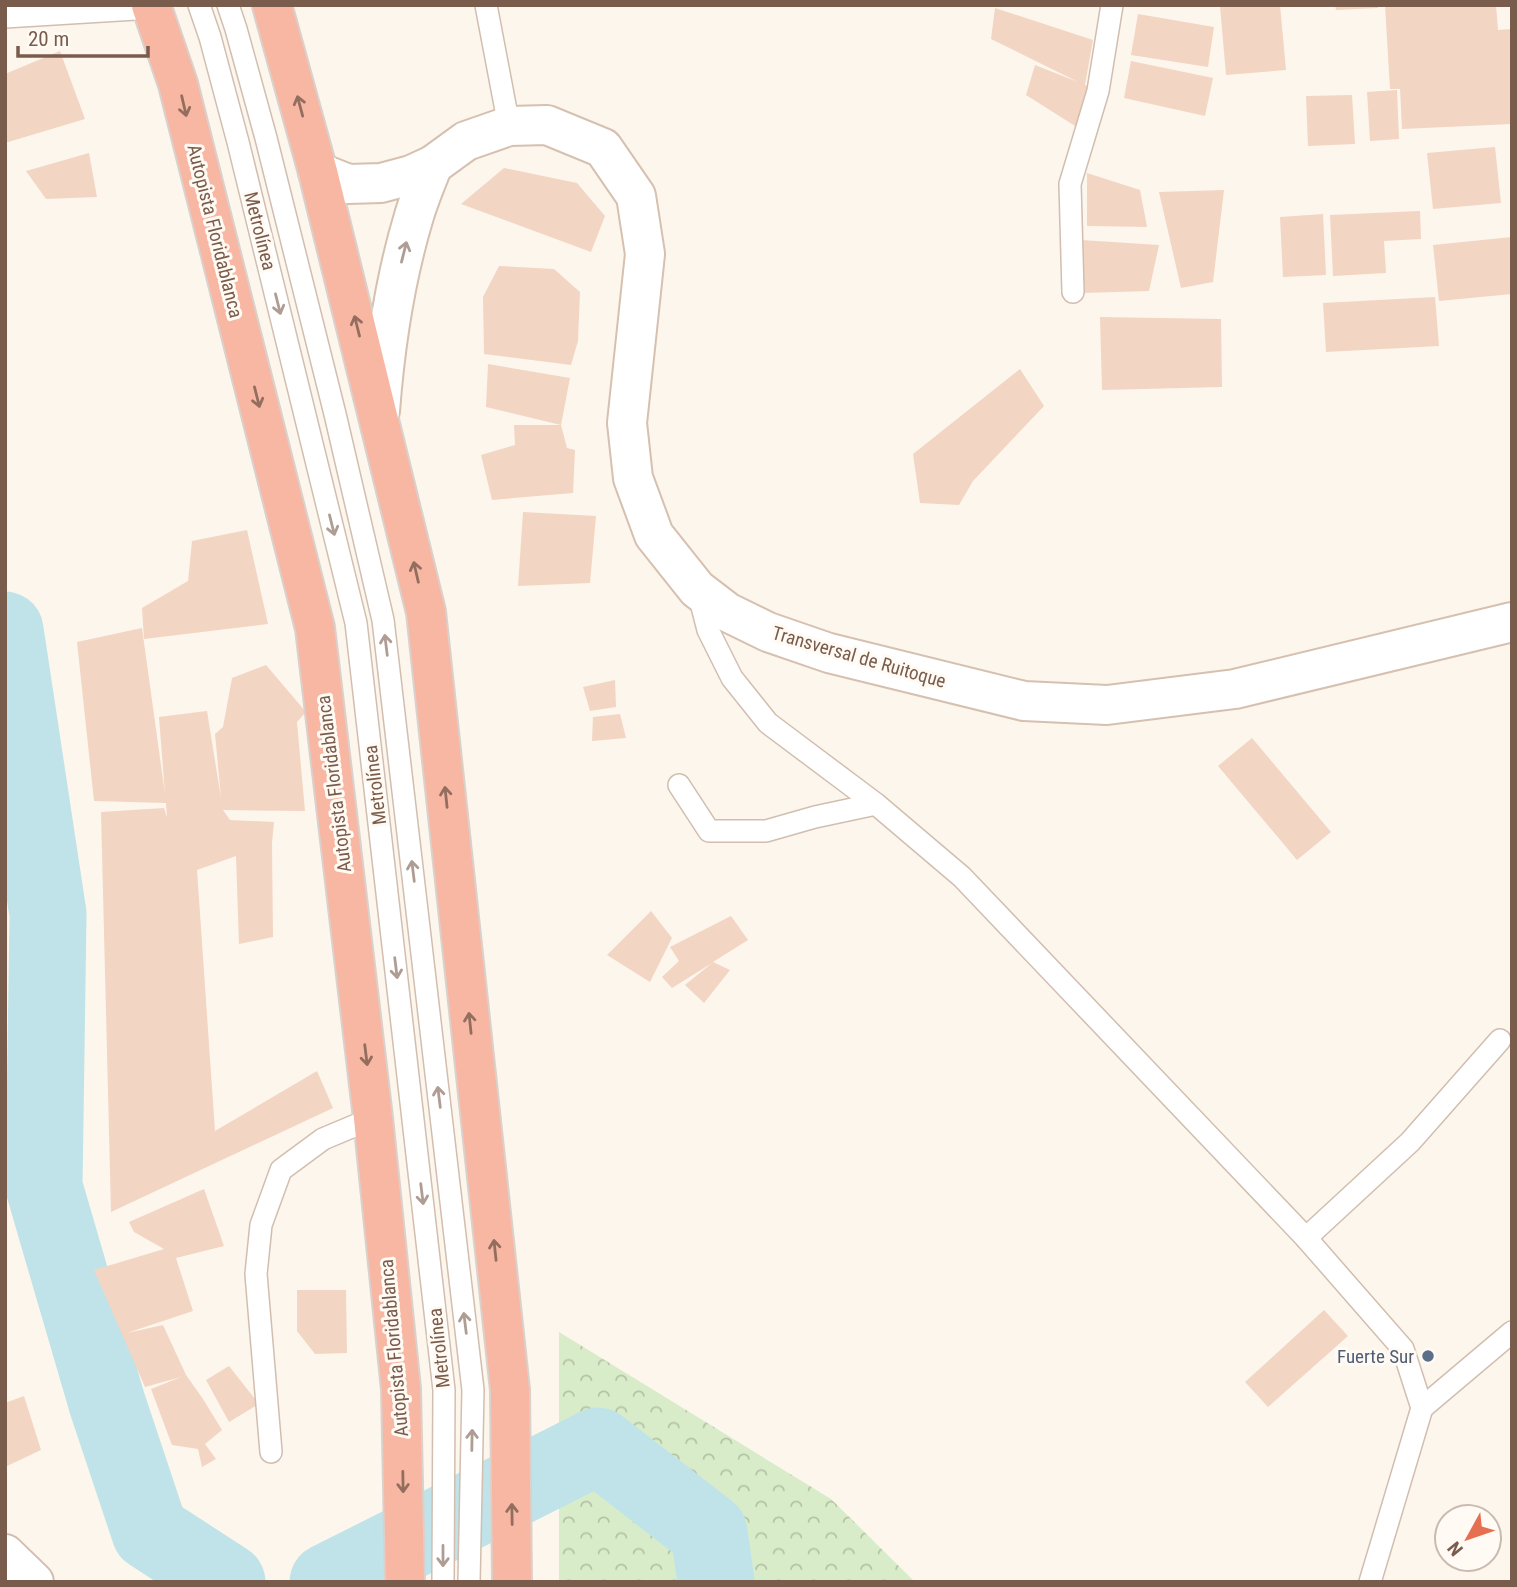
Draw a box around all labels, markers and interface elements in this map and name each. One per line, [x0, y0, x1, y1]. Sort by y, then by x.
scale bar [18, 14, 147, 58]
text: 20 m [28, 27, 69, 51]
one-way arrow [178, 95, 191, 117]
one-way arrow [293, 95, 306, 118]
street label: Autopista Floridablanca [182, 142, 248, 320]
street label: Metrolínea [239, 189, 281, 273]
one-way arrow [398, 242, 411, 264]
one-way arrow [272, 292, 285, 315]
one-way arrow [350, 316, 363, 338]
one-way arrow [251, 385, 264, 408]
one-way arrow [326, 513, 339, 536]
one-way arrow [409, 561, 422, 584]
street label: Transversal de Ruitoque [769, 621, 949, 693]
one-way arrow [380, 634, 393, 656]
street label: Autopista Floridablanca [312, 694, 356, 874]
street label: Metrolínea [359, 744, 391, 826]
one-way arrow [439, 786, 452, 809]
one-way arrow [406, 860, 419, 882]
one-way arrow [389, 956, 402, 978]
one-way arrow [463, 1013, 476, 1035]
one-way arrow [359, 1043, 372, 1066]
one-way arrow [433, 1086, 446, 1108]
one-way arrow [415, 1182, 428, 1204]
one-way arrow [488, 1239, 501, 1261]
street label: Autopista Floridablanca [375, 1258, 413, 1438]
street label: Metrolínea [423, 1307, 455, 1389]
one-way arrow [459, 1312, 472, 1334]
place label: Fuerte Sur [1337, 1345, 1414, 1368]
marker: Fuerte Sur [1420, 1348, 1436, 1364]
one-way arrow [466, 1429, 479, 1452]
one-way arrow [396, 1470, 410, 1493]
one-way arrow [505, 1502, 518, 1525]
north arrow [1433, 1503, 1503, 1573]
text: N [1443, 1537, 1468, 1560]
one-way arrow [436, 1544, 450, 1567]

